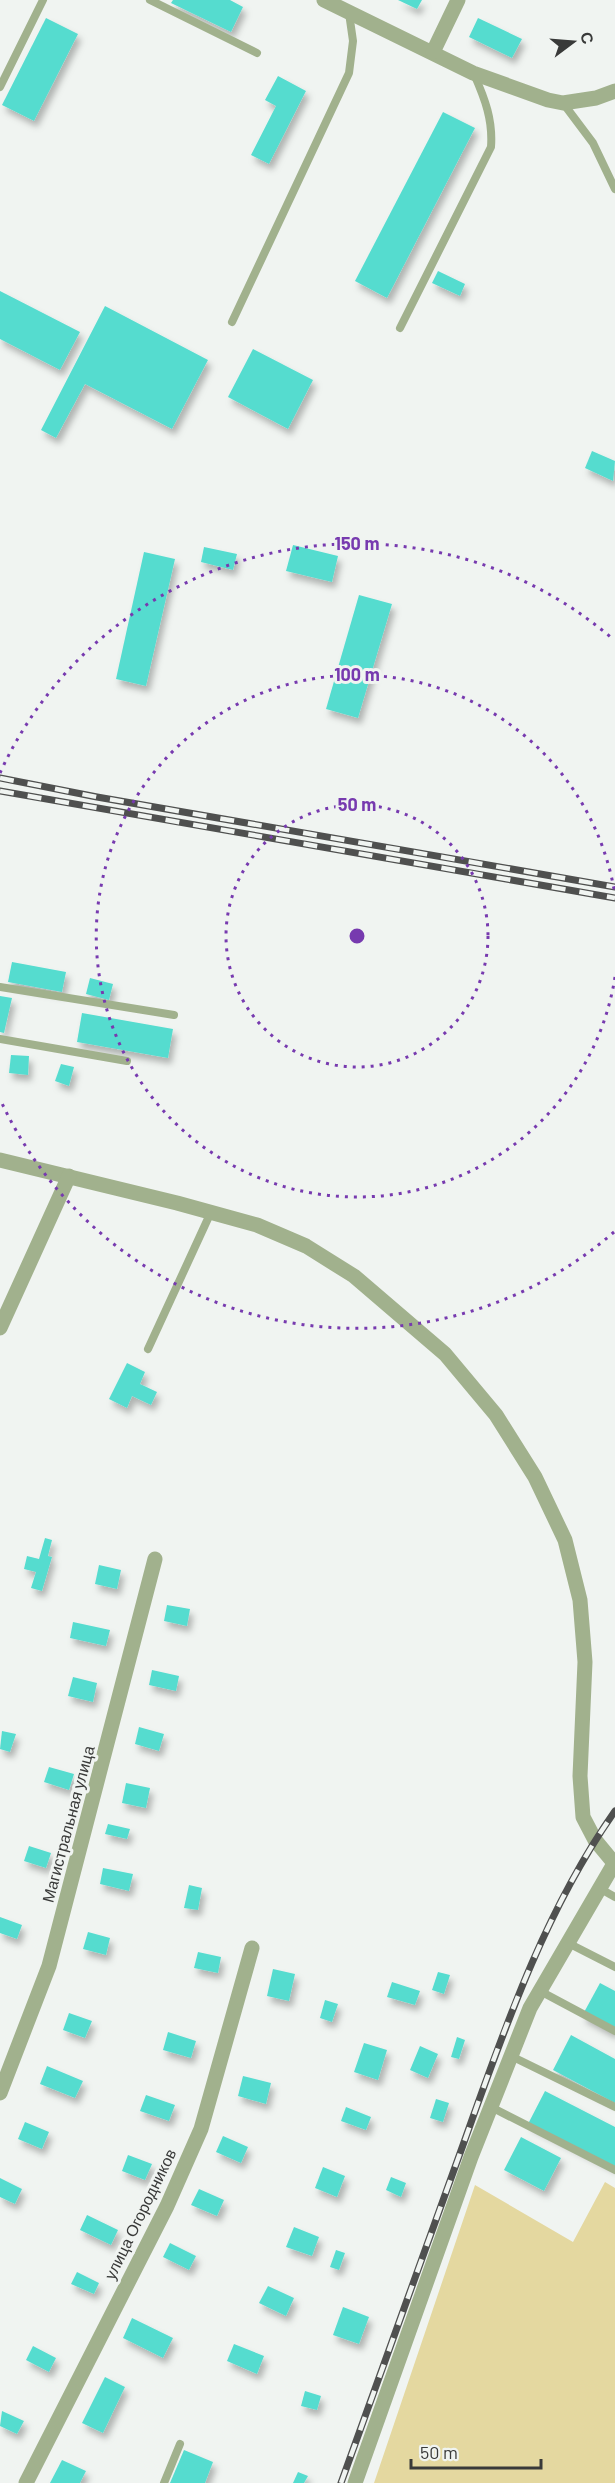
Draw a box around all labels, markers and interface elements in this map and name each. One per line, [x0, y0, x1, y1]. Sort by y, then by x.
north arrow [543, 12, 603, 72]
text: С [577, 30, 599, 46]
text: 150 m [335, 532, 379, 554]
text: 100 m [334, 663, 380, 685]
text: 50 m [338, 793, 376, 815]
centre of rings [347, 926, 367, 946]
street label: Магистральная улица [37, 1743, 98, 1904]
street label: улица Огородников [100, 2145, 179, 2282]
scale bar [411, 2432, 542, 2470]
text: 50 m [420, 2441, 458, 2463]

